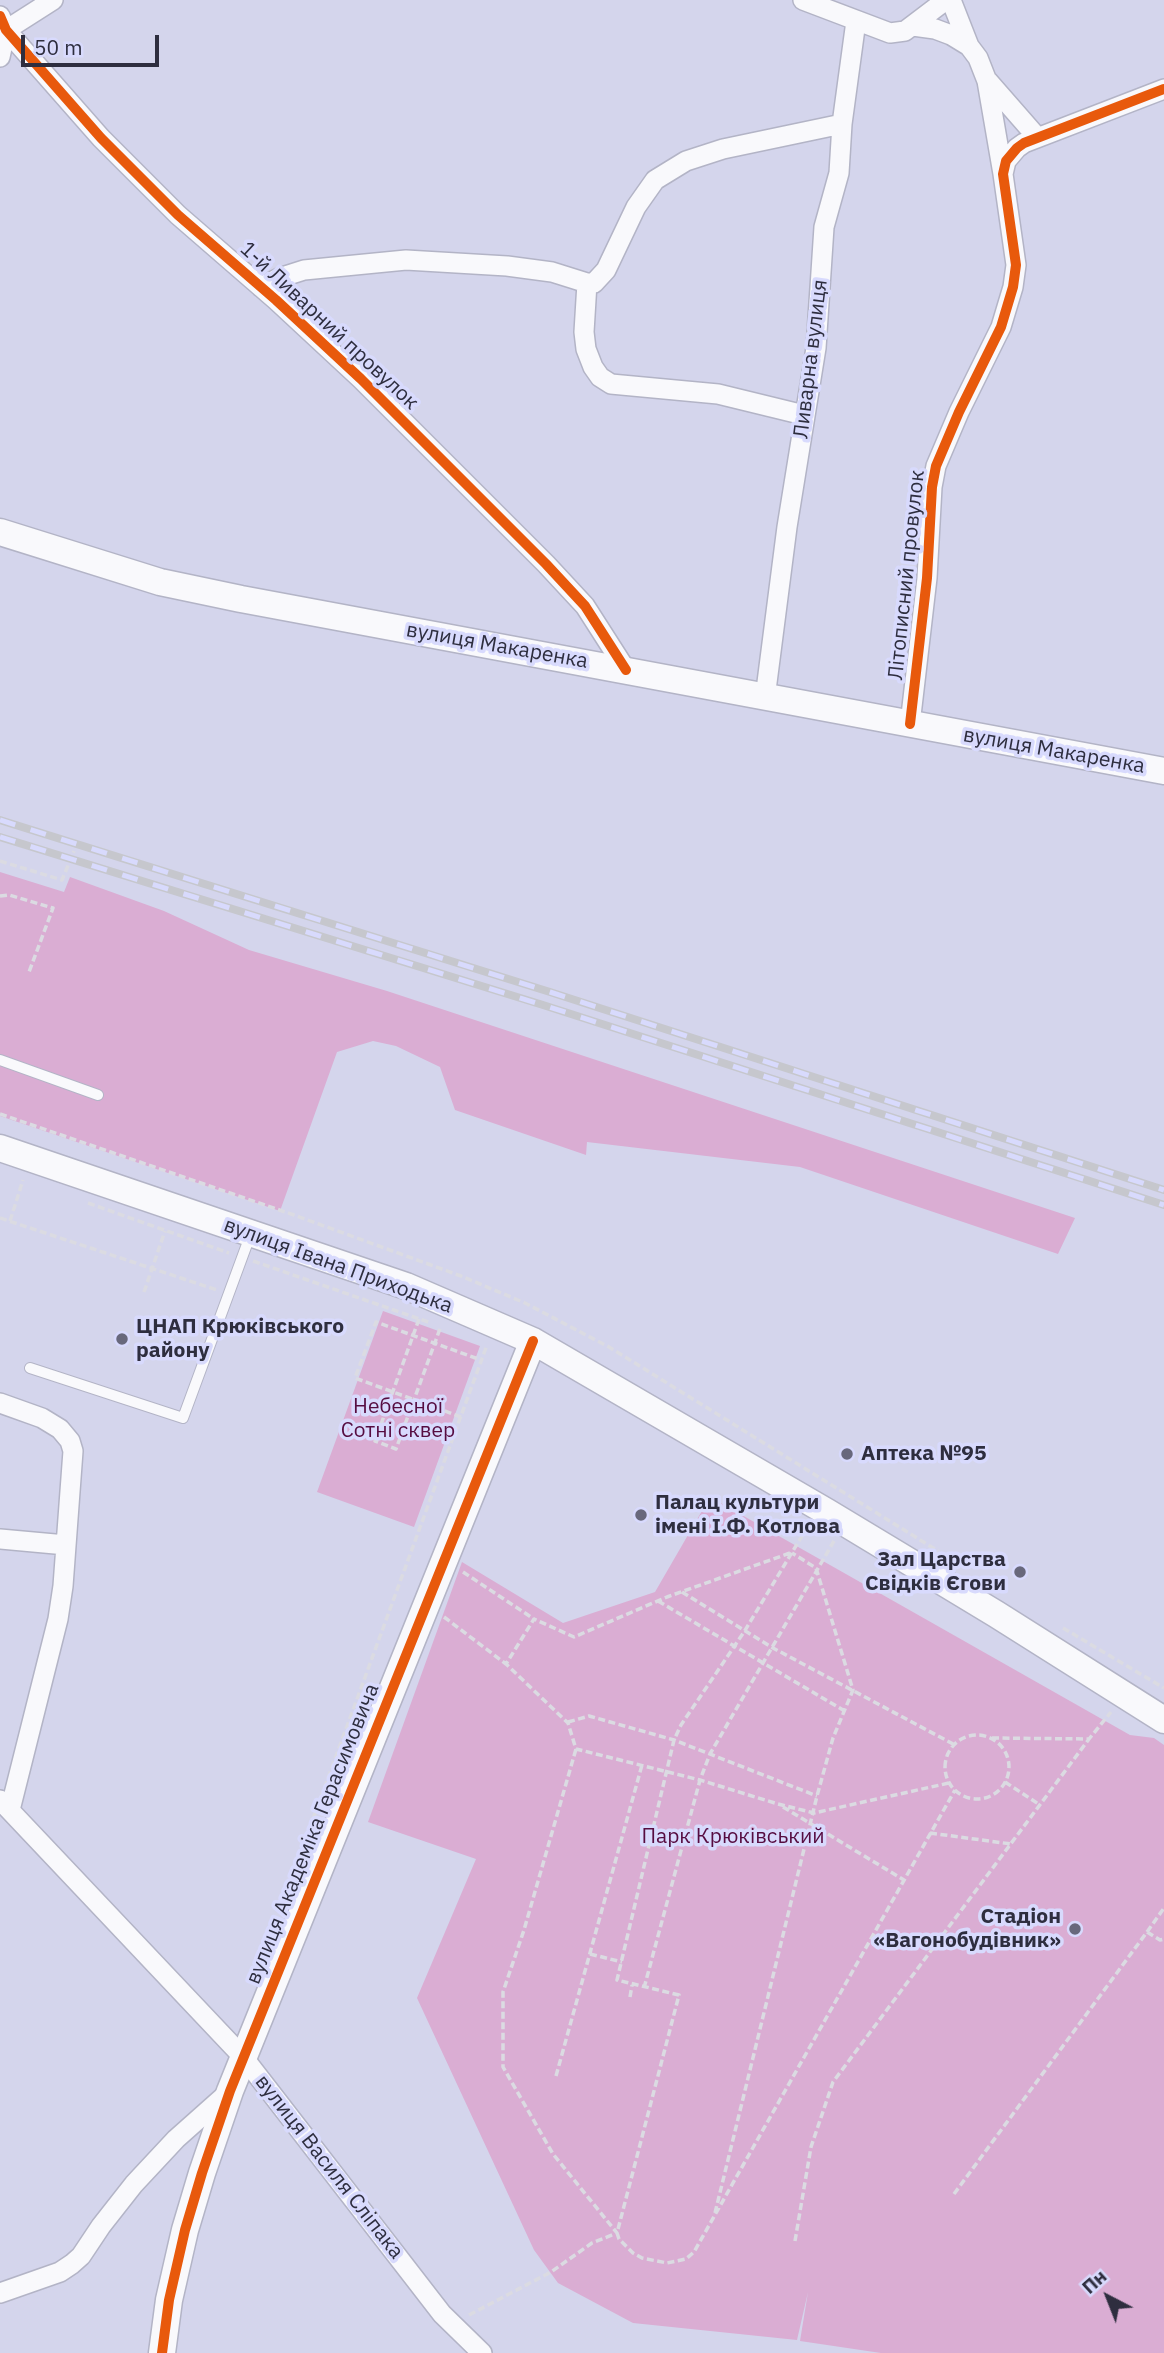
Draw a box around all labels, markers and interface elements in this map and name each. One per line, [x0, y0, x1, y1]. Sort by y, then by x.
scale bar [24, 21, 163, 65]
text: 50 m [34, 33, 83, 61]
street label: 1-й Ливарний провулок [235, 237, 423, 415]
street label: Ливарна вулиця [789, 278, 833, 440]
street label: Літописний провулок [883, 469, 931, 681]
street label: вулиця Макаренка [404, 618, 590, 674]
street label: вулиця Макаренка [961, 723, 1147, 779]
street label: вулиця Івана Приходька [220, 1213, 456, 1319]
place label: ЦНАП Крюківського району [136, 1314, 344, 1364]
marker: ЦНАП Крюківського району [114, 1331, 130, 1347]
park label: Небесної Сотні сквер [341, 1394, 455, 1444]
place label: Аптека №95 [861, 1441, 987, 1467]
marker: Аптека №95 [839, 1446, 855, 1462]
place label: Палац культури імені І.Ф. Котлова [655, 1490, 840, 1540]
marker: Палац культури імені І.Ф. Котлова [633, 1507, 649, 1523]
place label: Зал Царства Свідків Єгови [865, 1547, 1006, 1597]
marker: Зал Царства Свідків Єгови [1012, 1564, 1028, 1580]
street label: вулиця Академіка Герасимовича [241, 1680, 385, 1988]
park label: Парк Крюківський [641, 1824, 825, 1850]
place label: Стадіон «Вагонобудівник» [873, 1904, 1061, 1954]
marker: Стадіон «Вагонобудівник» [1067, 1921, 1083, 1937]
street label: вулиця Василя Сліпака [249, 2070, 409, 2264]
north arrow [1073, 2262, 1143, 2332]
text: Пн [1077, 2264, 1111, 2299]

